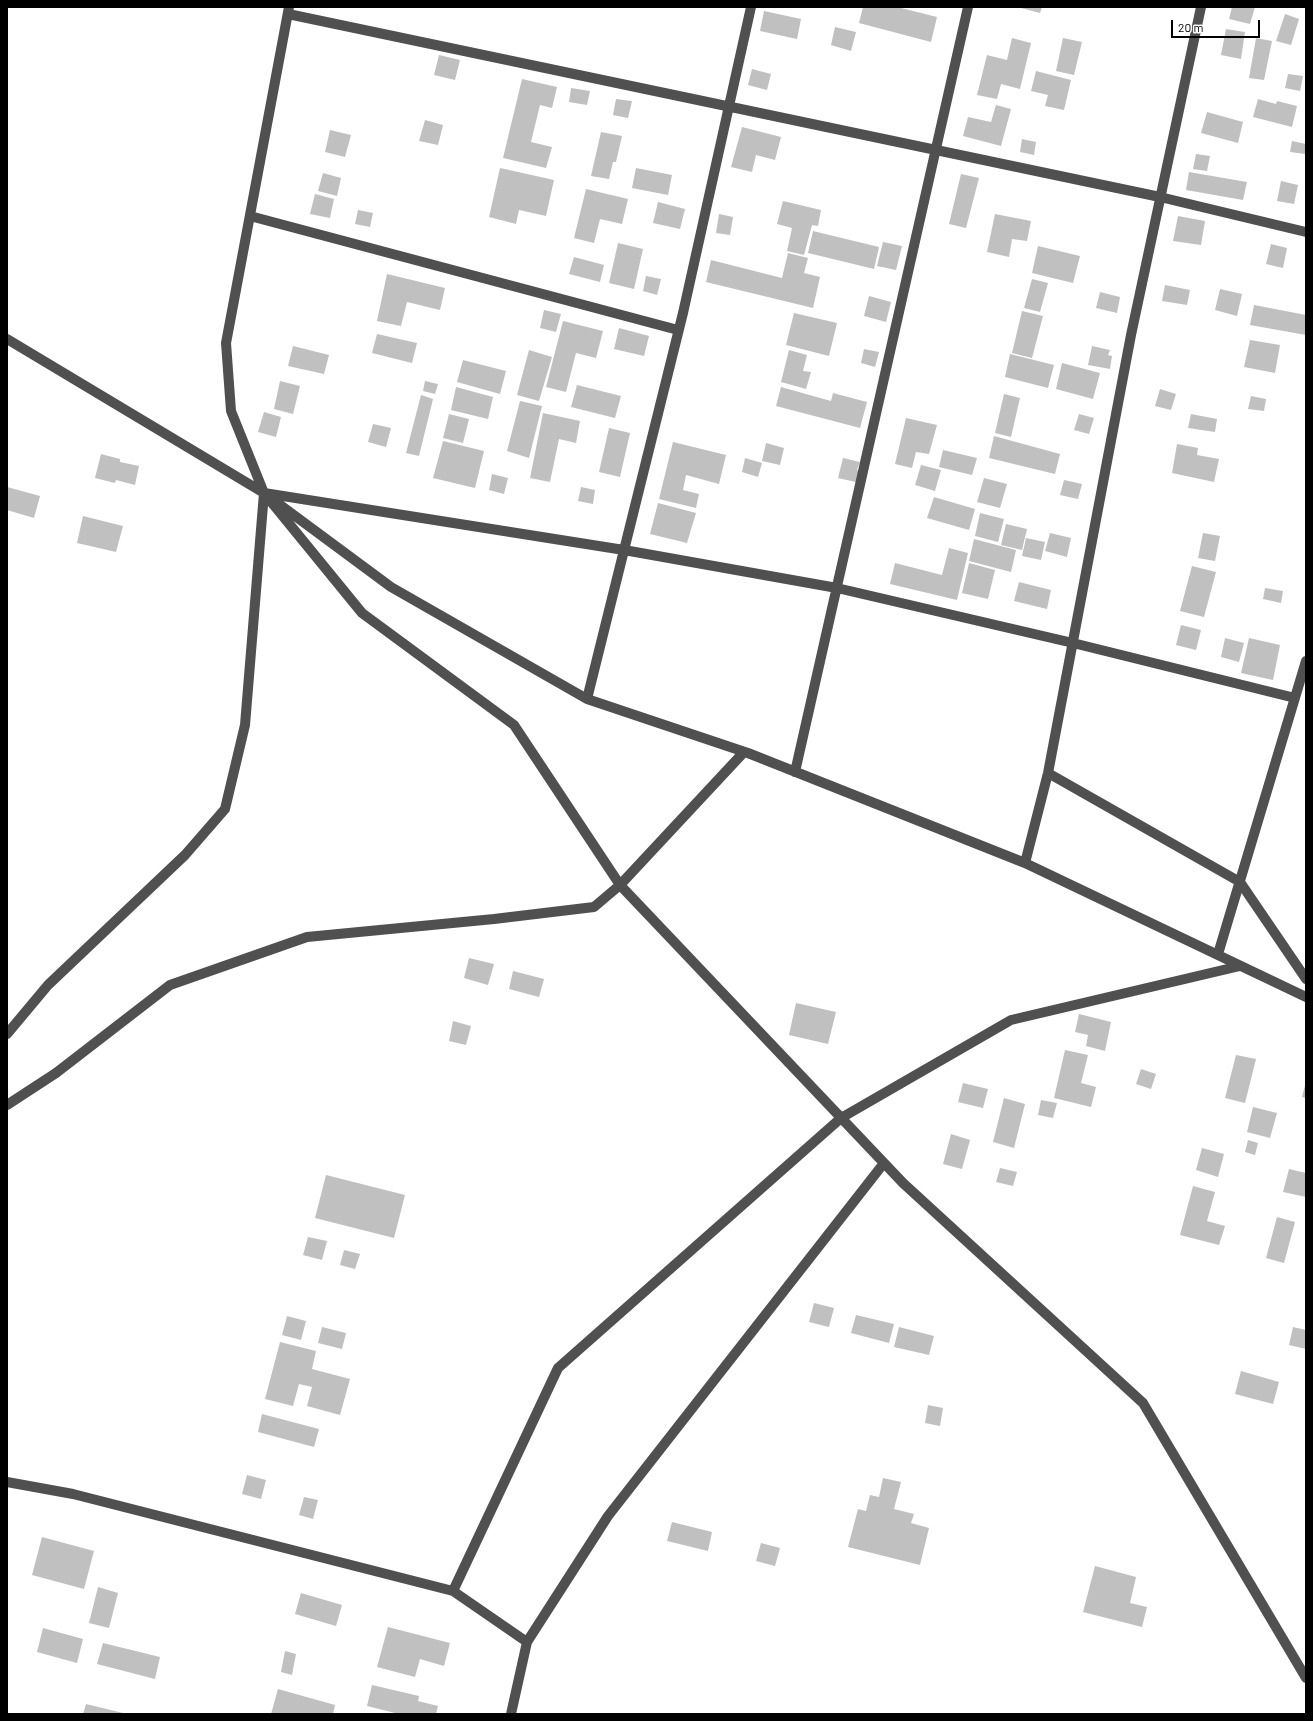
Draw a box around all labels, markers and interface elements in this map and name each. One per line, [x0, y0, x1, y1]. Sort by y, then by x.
scale bar [1173, 12, 1262, 38]
text: 20 m [1178, 20, 1204, 34]

